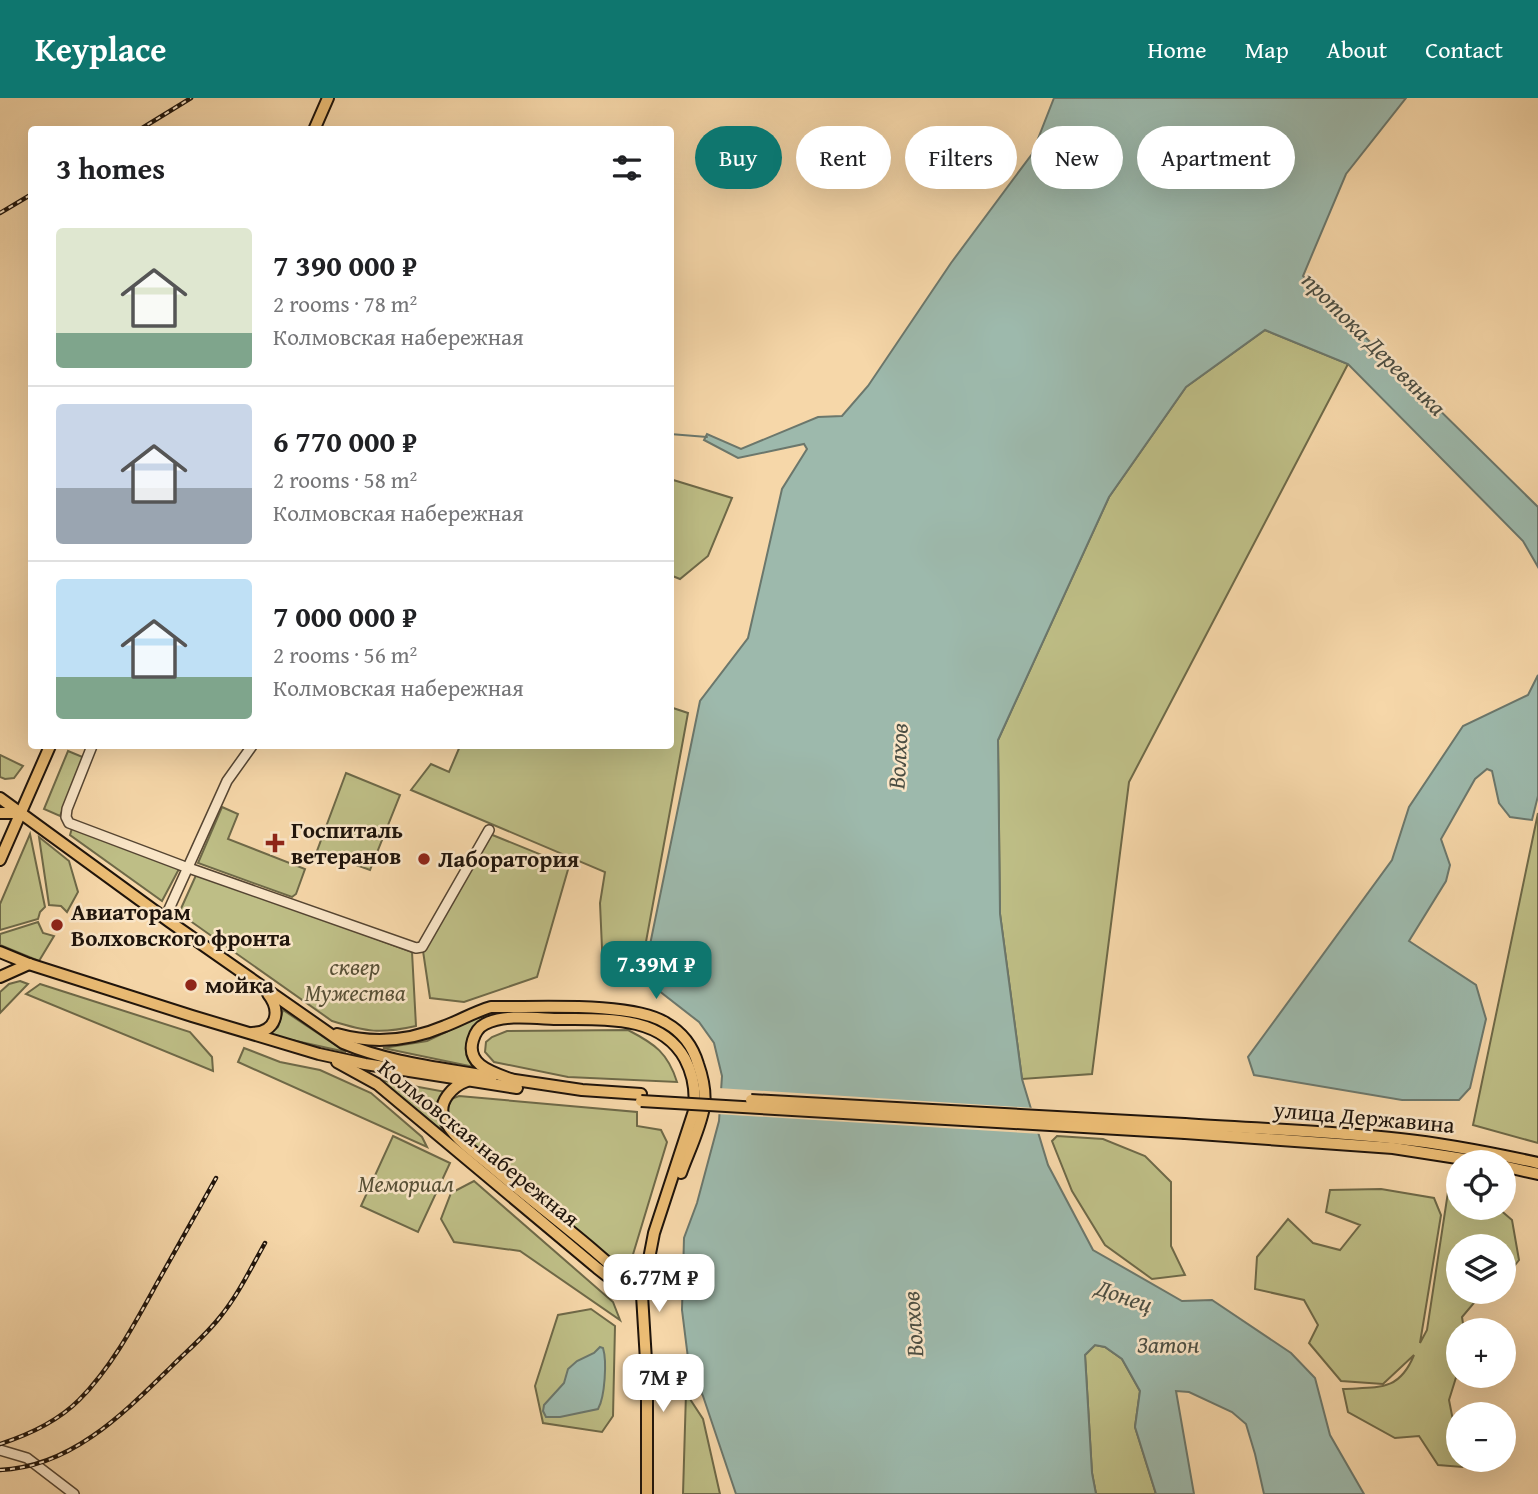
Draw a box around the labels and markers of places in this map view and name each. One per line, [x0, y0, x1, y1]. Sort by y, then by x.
place label: Госпиталь ветеранов [291, 813, 403, 872]
marker: Госпиталь ветеранов [265, 833, 285, 853]
place label: Лаборатория [438, 842, 579, 875]
marker: Лаборатория [416, 851, 432, 867]
place label: Авиаторам Волховского фронта [71, 895, 291, 954]
marker: Авиаторам Волховского фронта [49, 917, 65, 933]
pin: 7.39M ₽ [591, 942, 721, 1001]
place label: мойка [205, 968, 274, 1001]
marker: мойка [183, 977, 199, 993]
pin: 6.77M ₽ [594, 1254, 724, 1314]
pin: 7M ₽ [622, 1354, 704, 1414]

